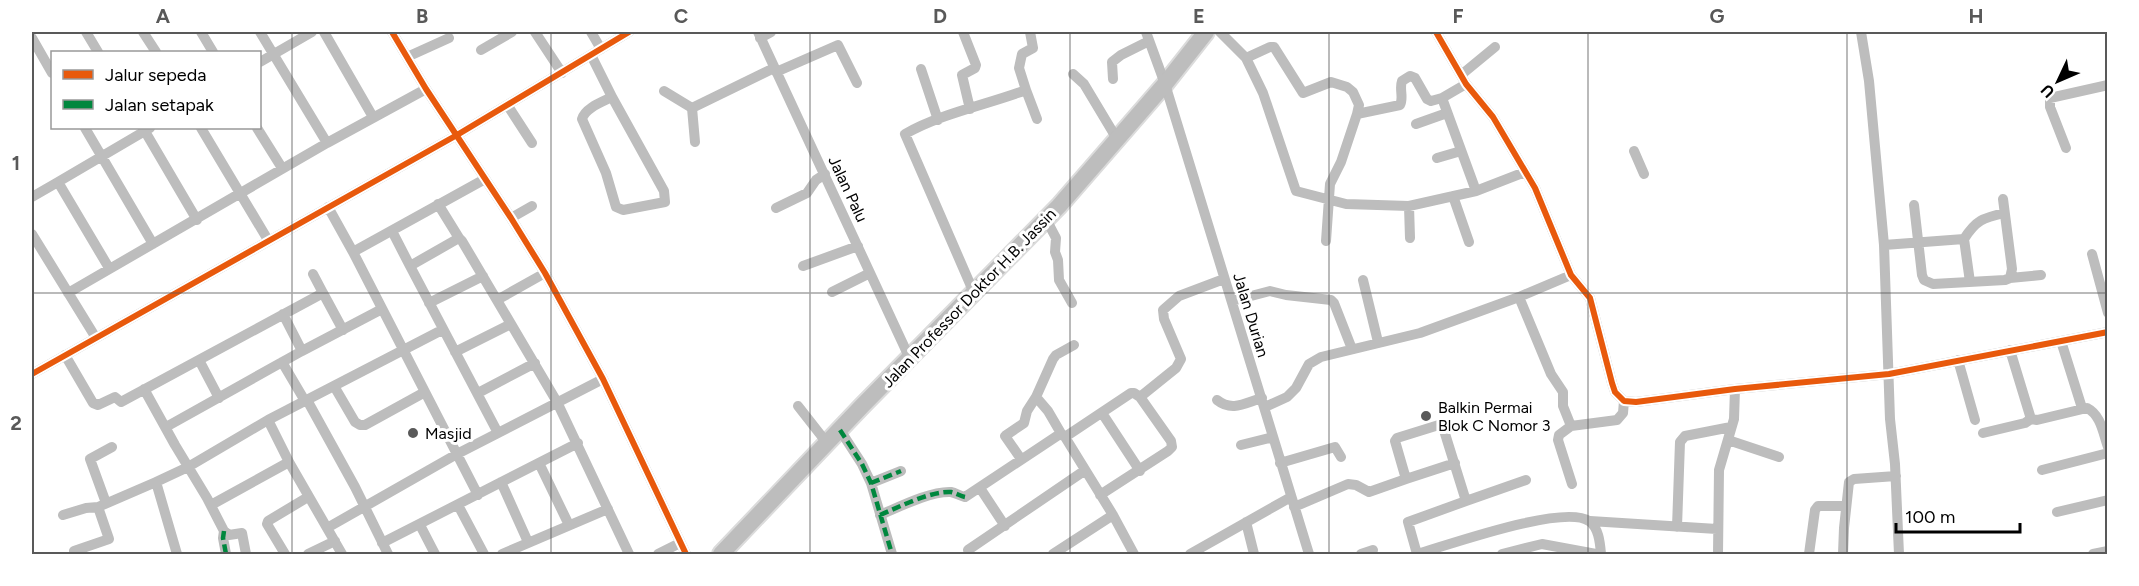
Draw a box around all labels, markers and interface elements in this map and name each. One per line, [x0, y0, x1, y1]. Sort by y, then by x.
text: A [156, 4, 171, 28]
text: B [416, 4, 428, 28]
text: C [674, 4, 688, 28]
text: D [933, 4, 947, 28]
text: E [1193, 4, 1205, 28]
text: F [1452, 4, 1464, 28]
text: G [1710, 4, 1725, 28]
text: H [1969, 4, 1984, 28]
legend [51, 51, 261, 129]
north arrow [2028, 51, 2088, 111]
text: Jalur sepeda [105, 64, 206, 86]
text: U [2037, 80, 2058, 102]
text: Jalan setapak [105, 94, 214, 116]
text: 1 [12, 151, 20, 175]
street label: Jalan Palu [824, 153, 872, 225]
street label: Jalan Professor Doktor H.B. Jassin [878, 204, 1060, 392]
street label: Jalan Durian [1229, 271, 1273, 359]
place label: Balkin Permai Blok C Nomor 3 [1438, 398, 1550, 435]
marker: Balkin Permai Blok C Nomor 3 [1419, 409, 1433, 423]
text: 2 [10, 411, 22, 435]
place label: Masjid [425, 424, 472, 443]
marker: Masjid [406, 426, 420, 440]
scale bar [1896, 496, 2020, 534]
text: 100 m [1905, 506, 1955, 528]

